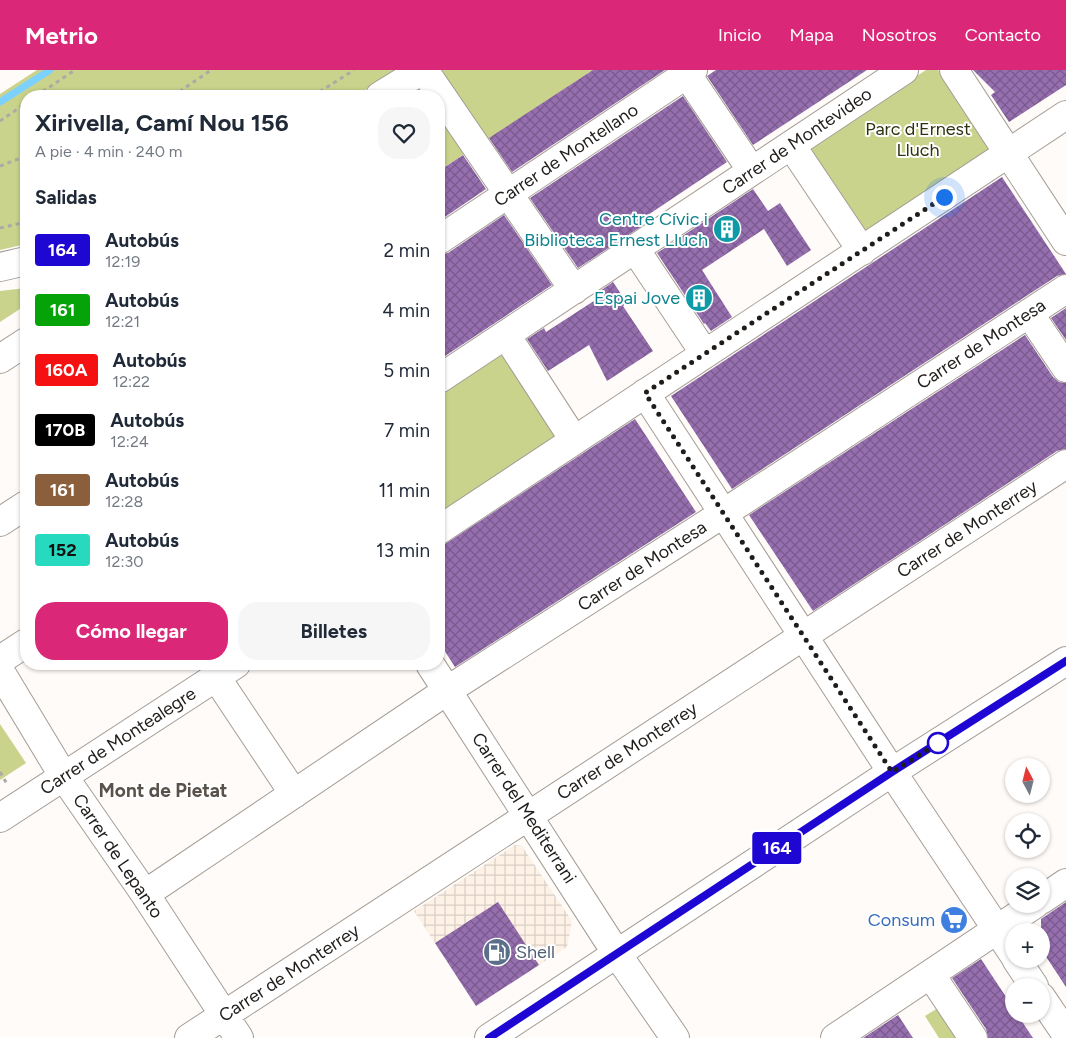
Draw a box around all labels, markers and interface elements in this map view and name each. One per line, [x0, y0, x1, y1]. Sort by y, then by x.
text: Metrio [25, 21, 98, 50]
text: Inicio [718, 24, 762, 46]
text: Mapa [790, 24, 834, 46]
text: Nosotros [862, 24, 937, 46]
text: Contacto [965, 24, 1041, 46]
street label: Carrer de Montevideo [718, 83, 876, 199]
street label: Carrer de Montellano [490, 99, 642, 211]
button: heart [378, 107, 430, 159]
text: Xirivella, Camí Nou 156 [35, 108, 289, 137]
park label: Parc d'Ernest Lluch [865, 118, 971, 161]
text: A pie · 4 min · 240 m [35, 142, 182, 161]
your location [932, 185, 957, 210]
text: Salidas [35, 186, 97, 209]
place label: Centre Cívic i Biblioteca Ernest Lluch [524, 208, 708, 251]
building icon: Centre Cívic i Biblioteca Ernest Lluch [712, 214, 742, 244]
text: Autobús [105, 229, 179, 252]
text: 164 [48, 239, 77, 261]
text: 2 min [384, 239, 430, 262]
text: 12:19 [105, 252, 140, 271]
building icon: Espai Jove [684, 283, 714, 313]
place label: Espai Jove [594, 287, 680, 309]
text: Autobús [105, 289, 179, 312]
street label: Carrer de Montesa [912, 294, 1050, 394]
text: 161 [50, 299, 75, 321]
text: 4 min [382, 299, 430, 322]
text: 12:21 [105, 312, 140, 331]
text: Autobús [113, 349, 186, 372]
text: 160A [45, 359, 88, 381]
text: 5 min [383, 359, 430, 382]
text: 12:22 [113, 372, 150, 391]
text: Autobús [110, 409, 184, 432]
text: 170B [45, 419, 85, 441]
text: 7 min [384, 419, 430, 442]
text: 12:24 [110, 432, 149, 451]
text: Autobús [105, 469, 179, 492]
street label: Carrer de Monterrey [893, 475, 1042, 583]
text: 161 [50, 479, 75, 501]
text: 11 min [378, 479, 430, 502]
text: 12:28 [105, 492, 143, 511]
street label: Carrer de Montesa [573, 516, 711, 616]
text: Autobús [105, 529, 179, 552]
text: 152 [48, 539, 77, 561]
text: 13 min [376, 539, 430, 562]
text: 12:30 [105, 552, 144, 571]
button: Cómo llegar [35, 602, 228, 660]
button: Billetes [238, 602, 430, 660]
street label: Carrer de Montealegre [36, 682, 200, 800]
street label: Carrer de Monterrey [553, 697, 702, 805]
street label: Carrer del Mediterrani [467, 728, 581, 888]
unlabelled marker [927, 732, 949, 754]
north arrow [1005, 758, 1050, 802]
map controls [1005, 758, 1050, 1023]
district label: Mont de Pietat [99, 779, 228, 802]
street label: Carrer de Lepanto [68, 789, 168, 923]
button: locate [1005, 813, 1050, 858]
line badge: 164 [748, 832, 806, 864]
text: 164 [762, 837, 792, 859]
button: layers [1005, 868, 1050, 913]
supermarket icon: Consum [939, 905, 969, 935]
place label: Consum [868, 909, 935, 931]
street label: Carrer de Monterrey [215, 919, 364, 1027]
button: + [1005, 923, 1050, 968]
fuel station icon: Shell [482, 937, 512, 967]
place label: Shell [516, 941, 555, 963]
button: − [1005, 978, 1050, 1023]

